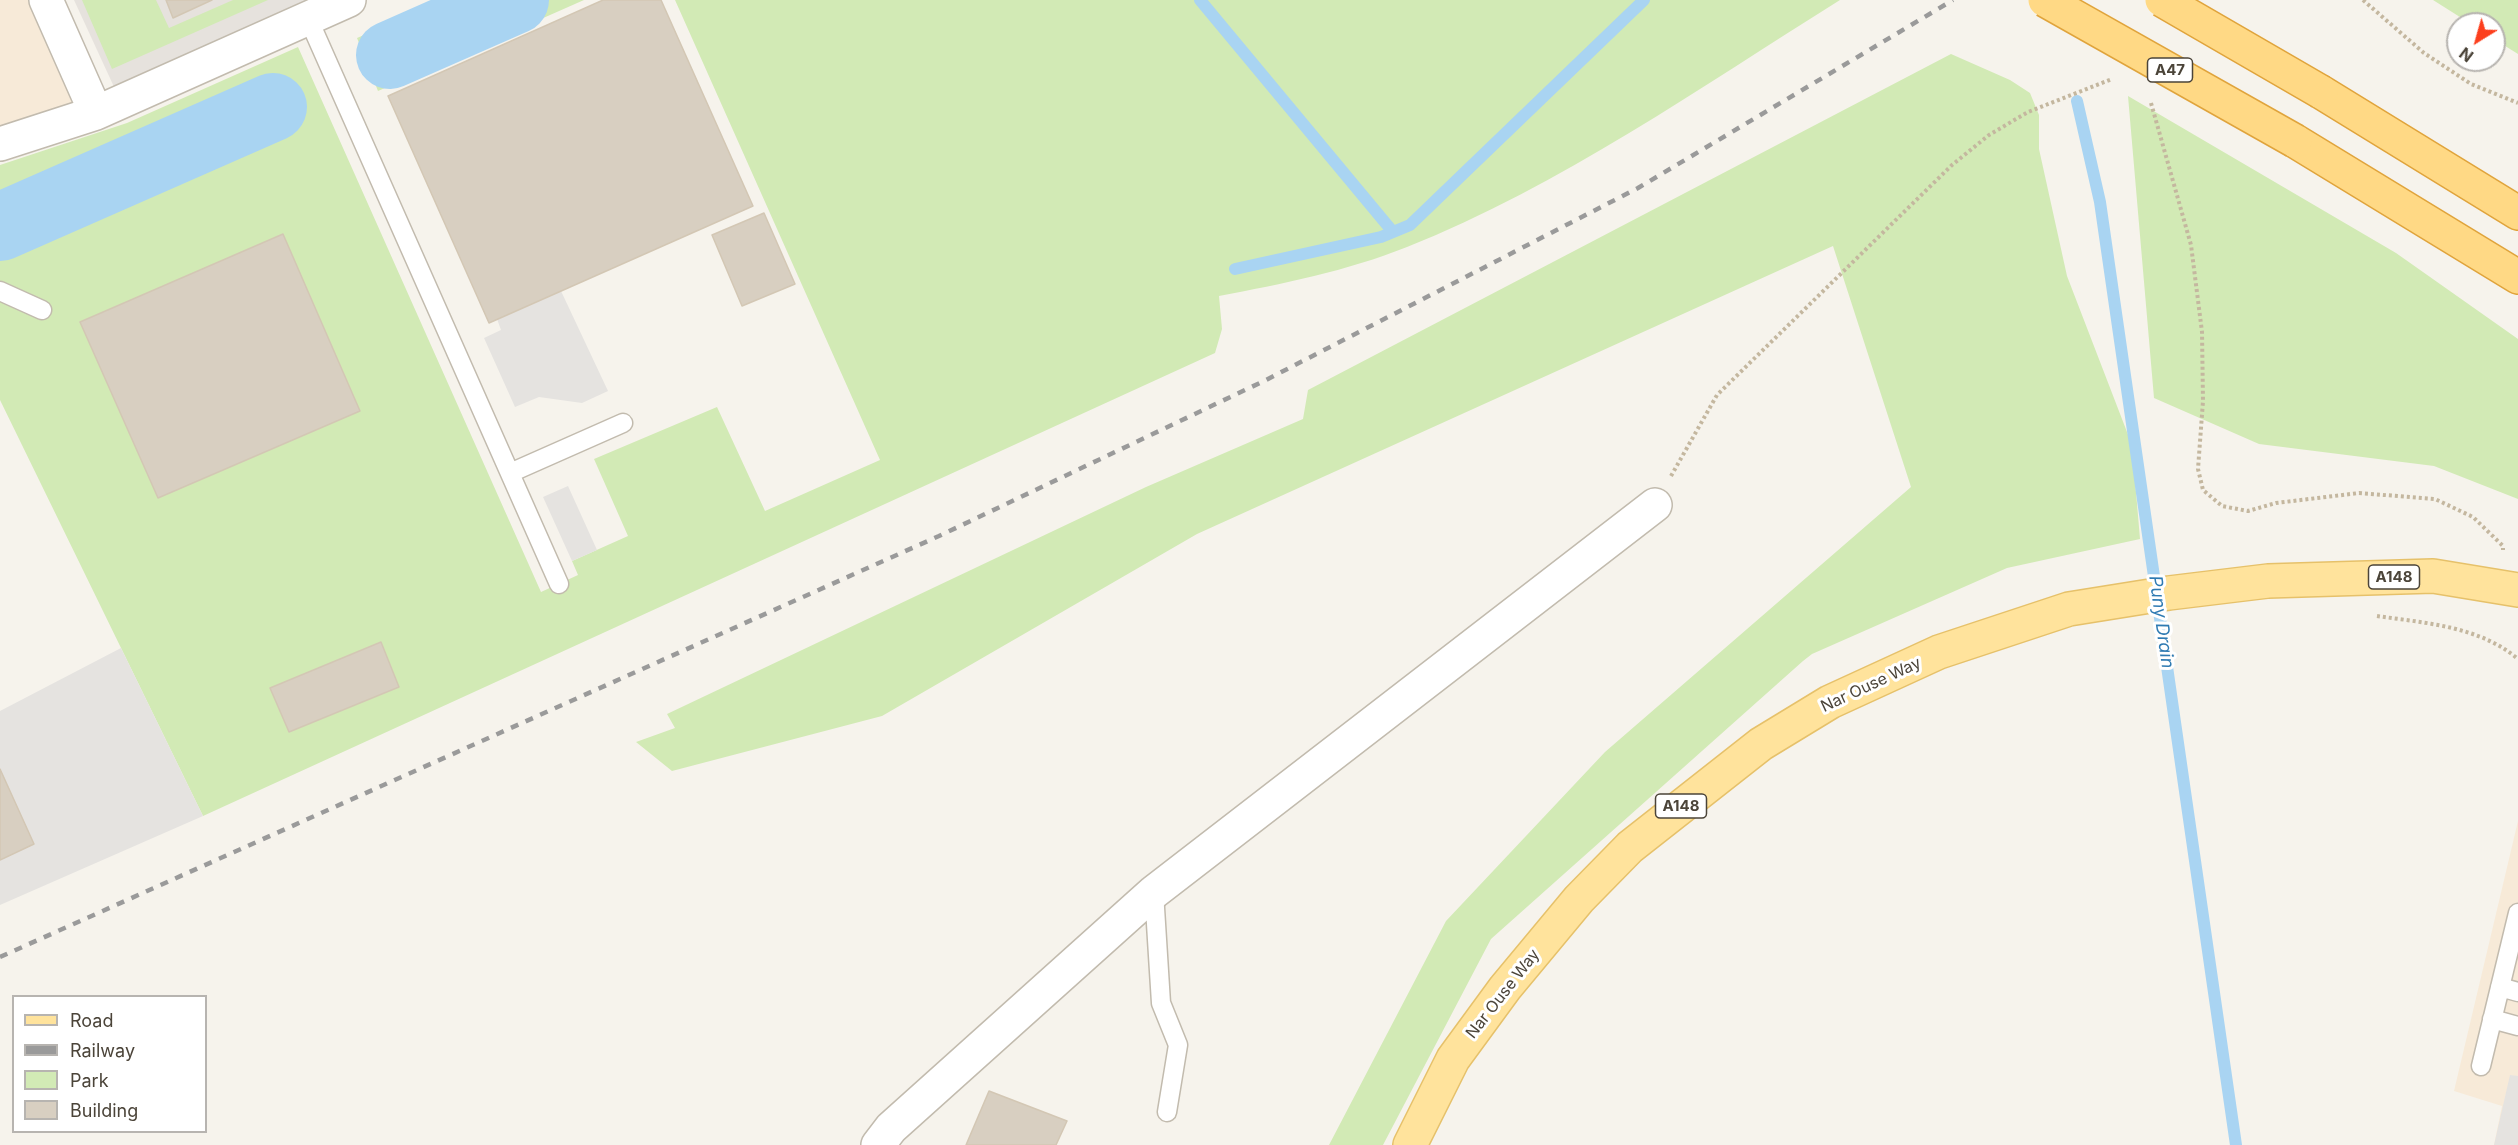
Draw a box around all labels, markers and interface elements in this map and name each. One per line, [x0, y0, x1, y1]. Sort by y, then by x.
north arrow [2446, 12, 2506, 72]
text: N [2455, 43, 2477, 66]
road number: A47 [2148, 58, 2192, 82]
road number: A148 [2368, 565, 2420, 589]
water label: Puny Drain [2144, 574, 2178, 670]
street label: Nar Ouse Way [1818, 653, 1924, 717]
road number: A148 [1656, 794, 1706, 818]
street label: Nar Ouse Way [1462, 945, 1544, 1043]
legend [12, 995, 207, 1133]
text: Road [70, 1010, 113, 1031]
text: Railway [70, 1040, 135, 1061]
text: Park [70, 1070, 109, 1091]
text: Building [70, 1100, 138, 1121]

